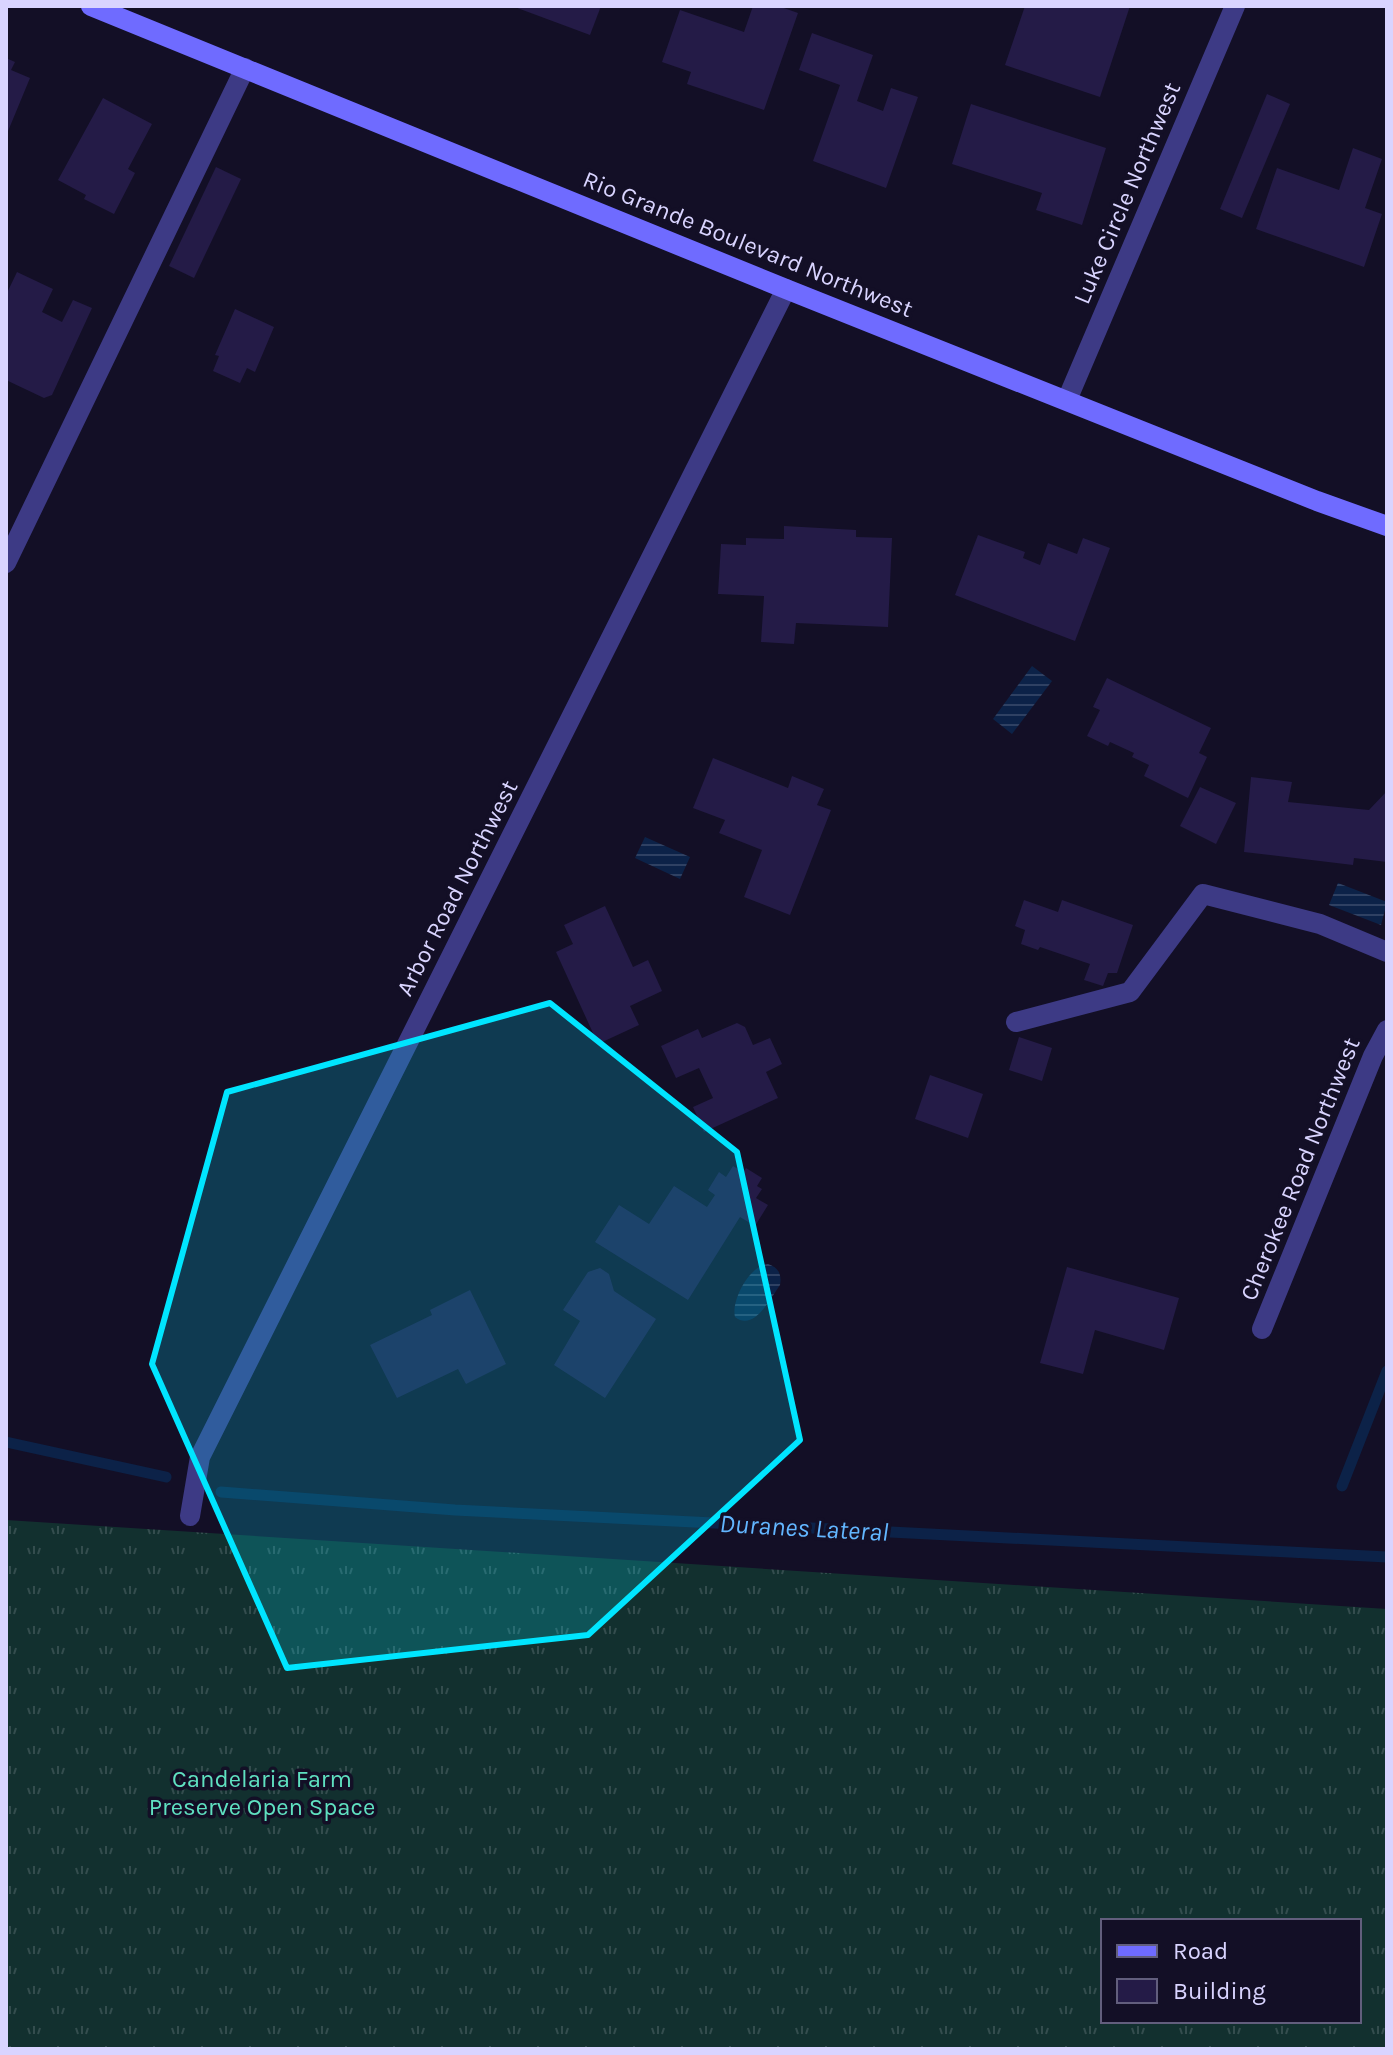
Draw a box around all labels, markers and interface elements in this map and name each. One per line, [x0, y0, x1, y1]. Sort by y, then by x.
street label: Luke Circle Northwest [1068, 78, 1186, 308]
street label: Rio Grande Boulevard Northwest [579, 165, 917, 323]
street label: Arbor Road Northwest [390, 776, 524, 1000]
street label: Cherokee Road Northwest [1234, 1033, 1366, 1305]
water label: Duranes Lateral [719, 1508, 889, 1548]
park label: Candelaria Farm Preserve Open Space [149, 1765, 375, 1821]
legend [1101, 1919, 1361, 2023]
text: Road [1173, 1937, 1228, 1965]
text: Building [1173, 1977, 1266, 2005]

